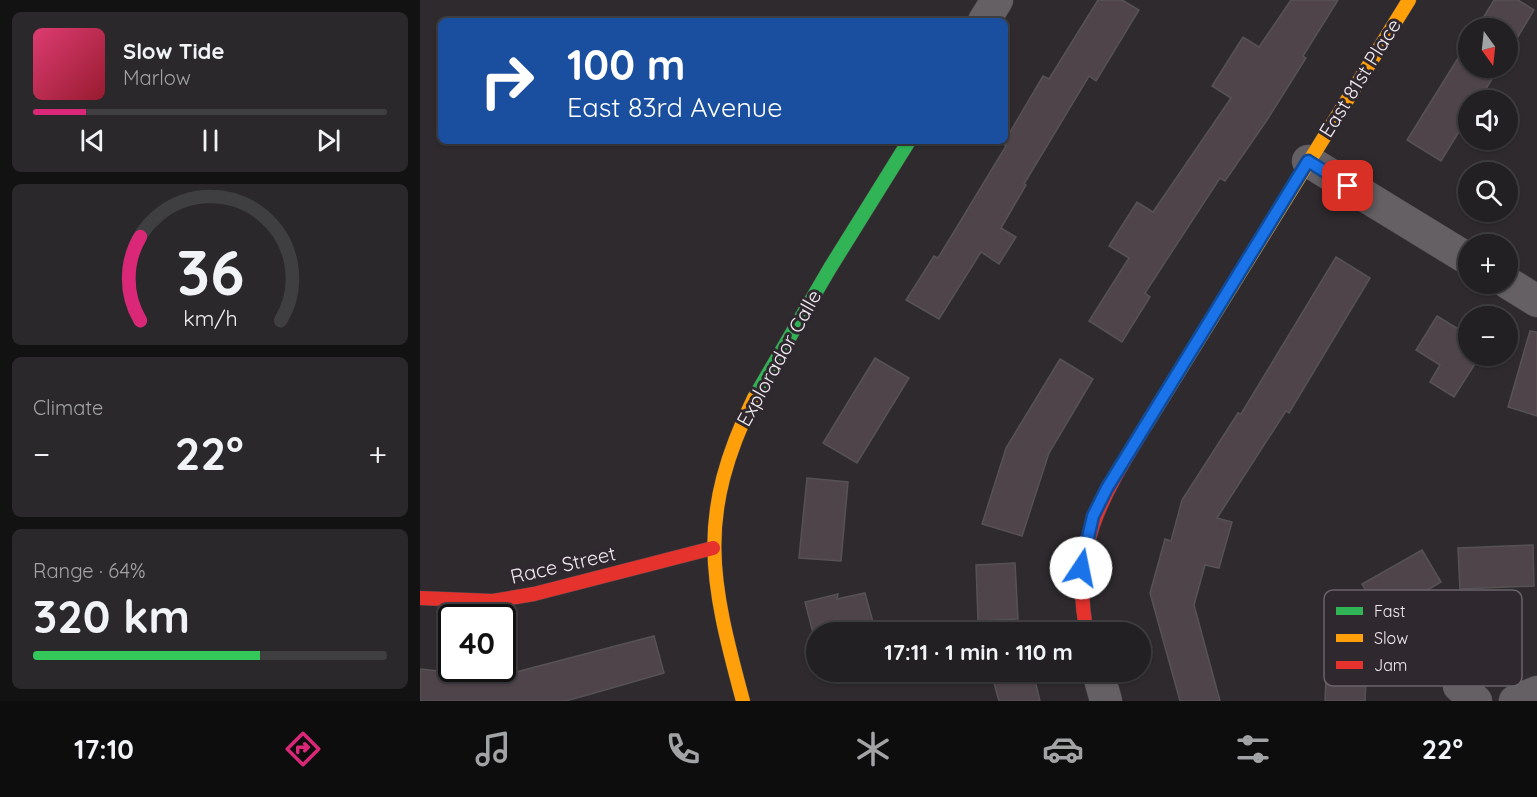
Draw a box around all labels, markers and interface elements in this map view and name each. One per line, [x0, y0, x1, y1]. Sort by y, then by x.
street label: East 81st Place [1313, 14, 1406, 142]
north arrow [1458, 18, 1518, 78]
map controls [1458, 18, 1518, 366]
text: Slow Tide [123, 37, 224, 65]
text: 100 m [567, 38, 685, 91]
icon: right [468, 42, 546, 120]
text: Marlow [123, 65, 191, 90]
text: East 83rd Avenue [567, 90, 783, 124]
button: sound [1458, 90, 1518, 150]
icon: previous [76, 124, 109, 157]
icon: pause [194, 124, 227, 157]
icon: next [312, 124, 345, 157]
pin [1322, 160, 1373, 211]
button: search [1458, 162, 1518, 222]
icon: arrive [1331, 169, 1364, 202]
text: 36 [176, 234, 244, 312]
button: + [1458, 234, 1518, 294]
street label: Explorador Calle [731, 285, 826, 430]
text: km/h [183, 306, 237, 332]
button: − [1458, 306, 1518, 366]
text: Climate [33, 395, 103, 420]
text: 22° [175, 425, 244, 481]
text: − [33, 433, 50, 474]
text: + [368, 433, 387, 474]
position arrow [1049, 536, 1113, 600]
street label: Race Street [508, 540, 618, 589]
text: Range · 64% [33, 558, 145, 583]
text: 320 km [33, 588, 190, 644]
legend [1324, 590, 1522, 686]
text: Fast [1374, 601, 1405, 621]
speed limit sign: 40 [438, 604, 516, 682]
text: Slow [1374, 628, 1408, 648]
text: 17:11 · 1 min · 110 m [884, 638, 1073, 666]
text: Jam [1374, 655, 1407, 675]
icon: directions [282, 728, 324, 770]
icon: music [472, 728, 514, 770]
icon: phone [662, 728, 704, 770]
icon: climate [852, 728, 894, 770]
icon: car [1042, 728, 1084, 770]
icon: filters [1232, 728, 1274, 770]
text: 17:10 [74, 732, 134, 766]
text: 22° [1422, 732, 1463, 766]

